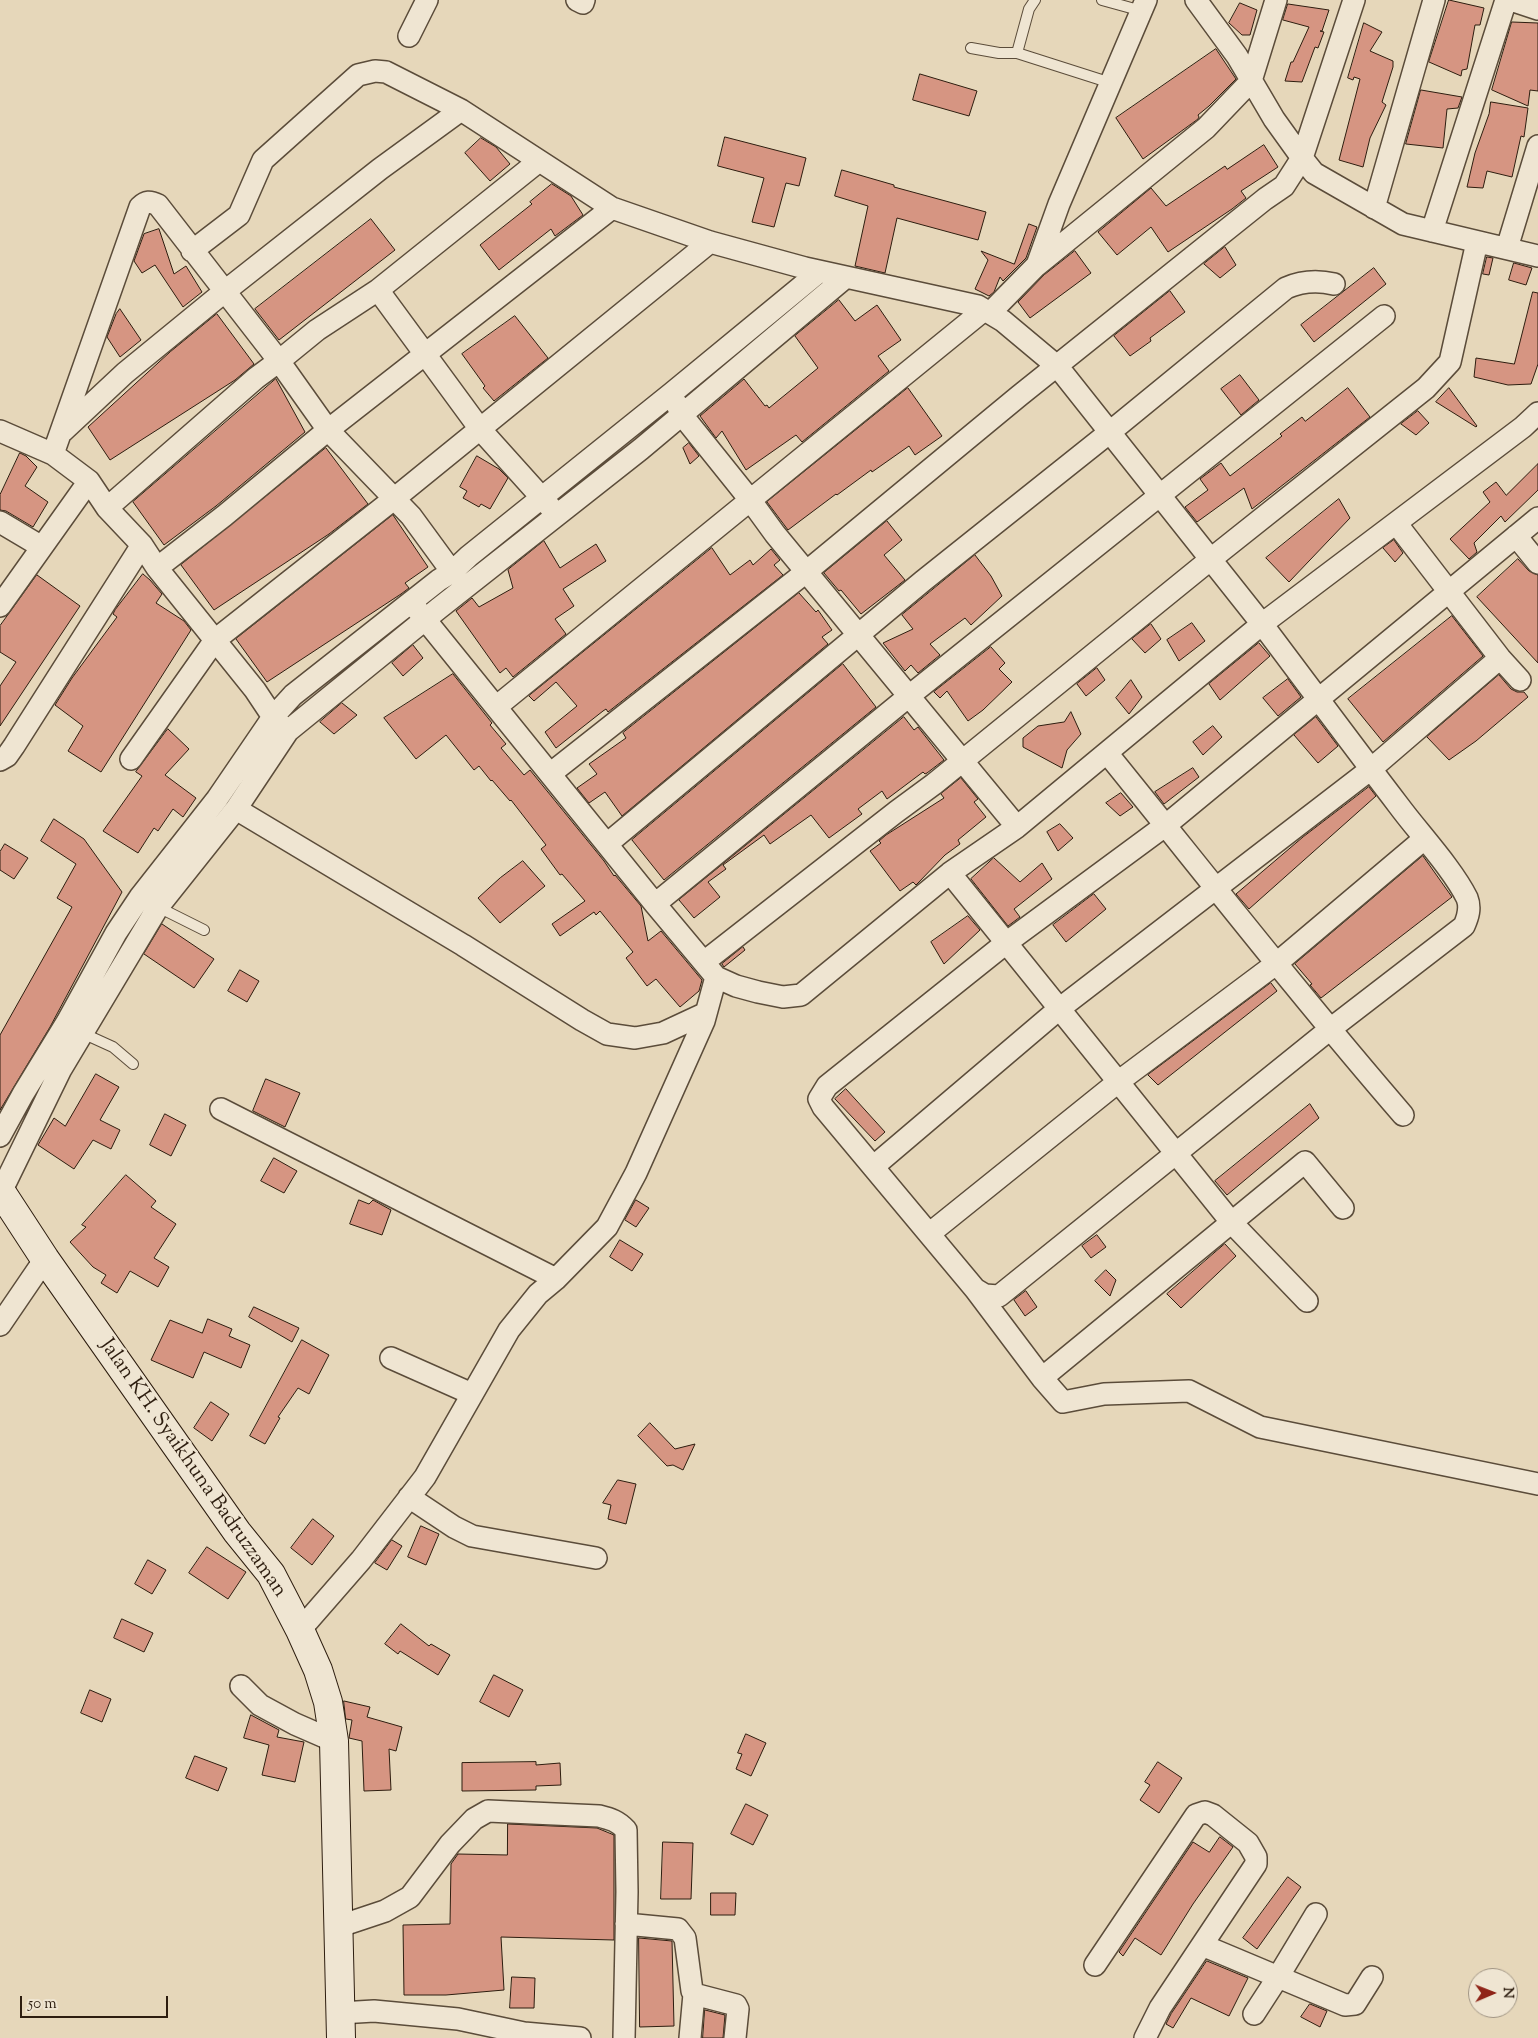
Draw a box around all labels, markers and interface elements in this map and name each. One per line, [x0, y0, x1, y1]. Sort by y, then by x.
street label: Jalan KH. Syaikhuna Badruzzaman [93, 1335, 291, 1603]
north arrow [1468, 1968, 1518, 2018]
scale bar [22, 1986, 170, 2018]
text: N [1497, 1987, 1517, 1999]
text: 50 m [28, 1994, 57, 2015]

